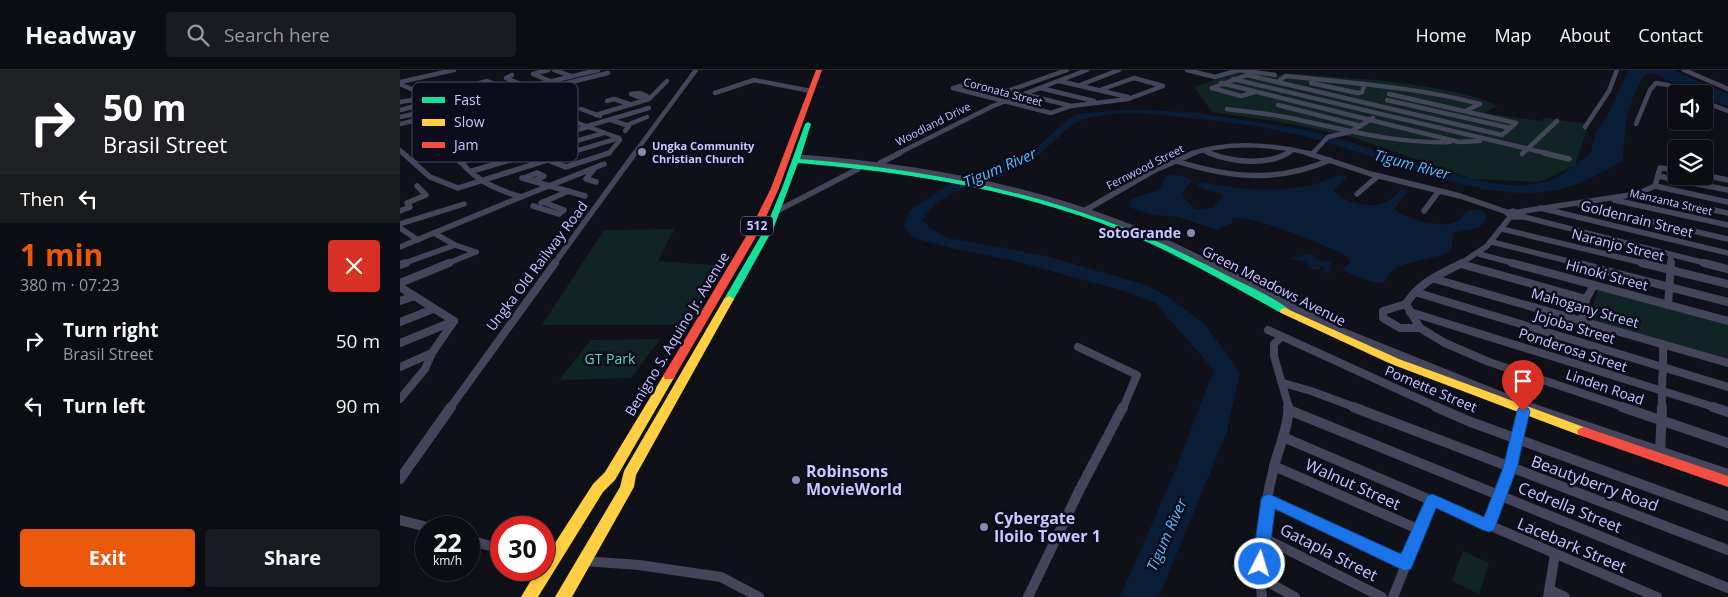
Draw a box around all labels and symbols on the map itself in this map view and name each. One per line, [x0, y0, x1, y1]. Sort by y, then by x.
street label: Coronata Street [962, 74, 1044, 109]
legend [412, 82, 578, 162]
text: Fast [454, 90, 481, 109]
street label: Woodland Drive [893, 98, 973, 149]
text: Slow [454, 112, 485, 131]
text: Jam [452, 135, 479, 154]
place label: Ungka Community Christian Church [652, 138, 755, 166]
street label: Fernwood Street [1103, 141, 1186, 193]
water label: Tigum River [960, 142, 1040, 191]
water label: Tigum River [1372, 144, 1453, 184]
marker: Ungka Community Christian Church [636, 146, 648, 158]
street label: Manzanta Street [1628, 185, 1714, 218]
street label: Goldenrain Street [1579, 195, 1695, 242]
street label: Ungka Old Railway Road [481, 197, 592, 334]
road number: 512 [741, 216, 773, 236]
place label: SotoGrande [1099, 223, 1181, 242]
street label: Naranjo Street [1570, 224, 1667, 265]
marker: SotoGrande [1185, 227, 1197, 239]
street label: Green Meadows Avenue [1199, 241, 1349, 330]
street label: Benigno S. Aquino Jr. Avenue [620, 248, 733, 419]
street label: Hinoki Street [1564, 254, 1650, 295]
street label: Mahogany Street [1529, 283, 1641, 332]
street label: Jojoba Street [1531, 305, 1618, 348]
street label: Ponderosa Street [1516, 323, 1630, 376]
park label: GT Park [585, 349, 636, 368]
pin [1502, 360, 1544, 411]
street label: Pomette Street [1382, 361, 1480, 416]
street label: Linden Road [1564, 364, 1647, 409]
street label: Beautyberry Road [1528, 450, 1662, 516]
street label: Walnut Street [1302, 453, 1404, 515]
place label: Robinsons MovieWorld [806, 460, 902, 500]
marker: Robinsons MovieWorld [790, 474, 802, 486]
street label: Cedrella Street [1515, 476, 1625, 538]
water label: Tigum River [1141, 494, 1191, 574]
place label: Cybergate Iloilo Tower 1 [994, 507, 1101, 547]
street label: Lacebark Street [1514, 512, 1630, 578]
speed limit sign: 30 [490, 516, 555, 581]
street label: Gatapla Street [1276, 518, 1382, 586]
marker: Cybergate Iloilo Tower 1 [978, 521, 990, 533]
position arrow [1233, 537, 1285, 589]

